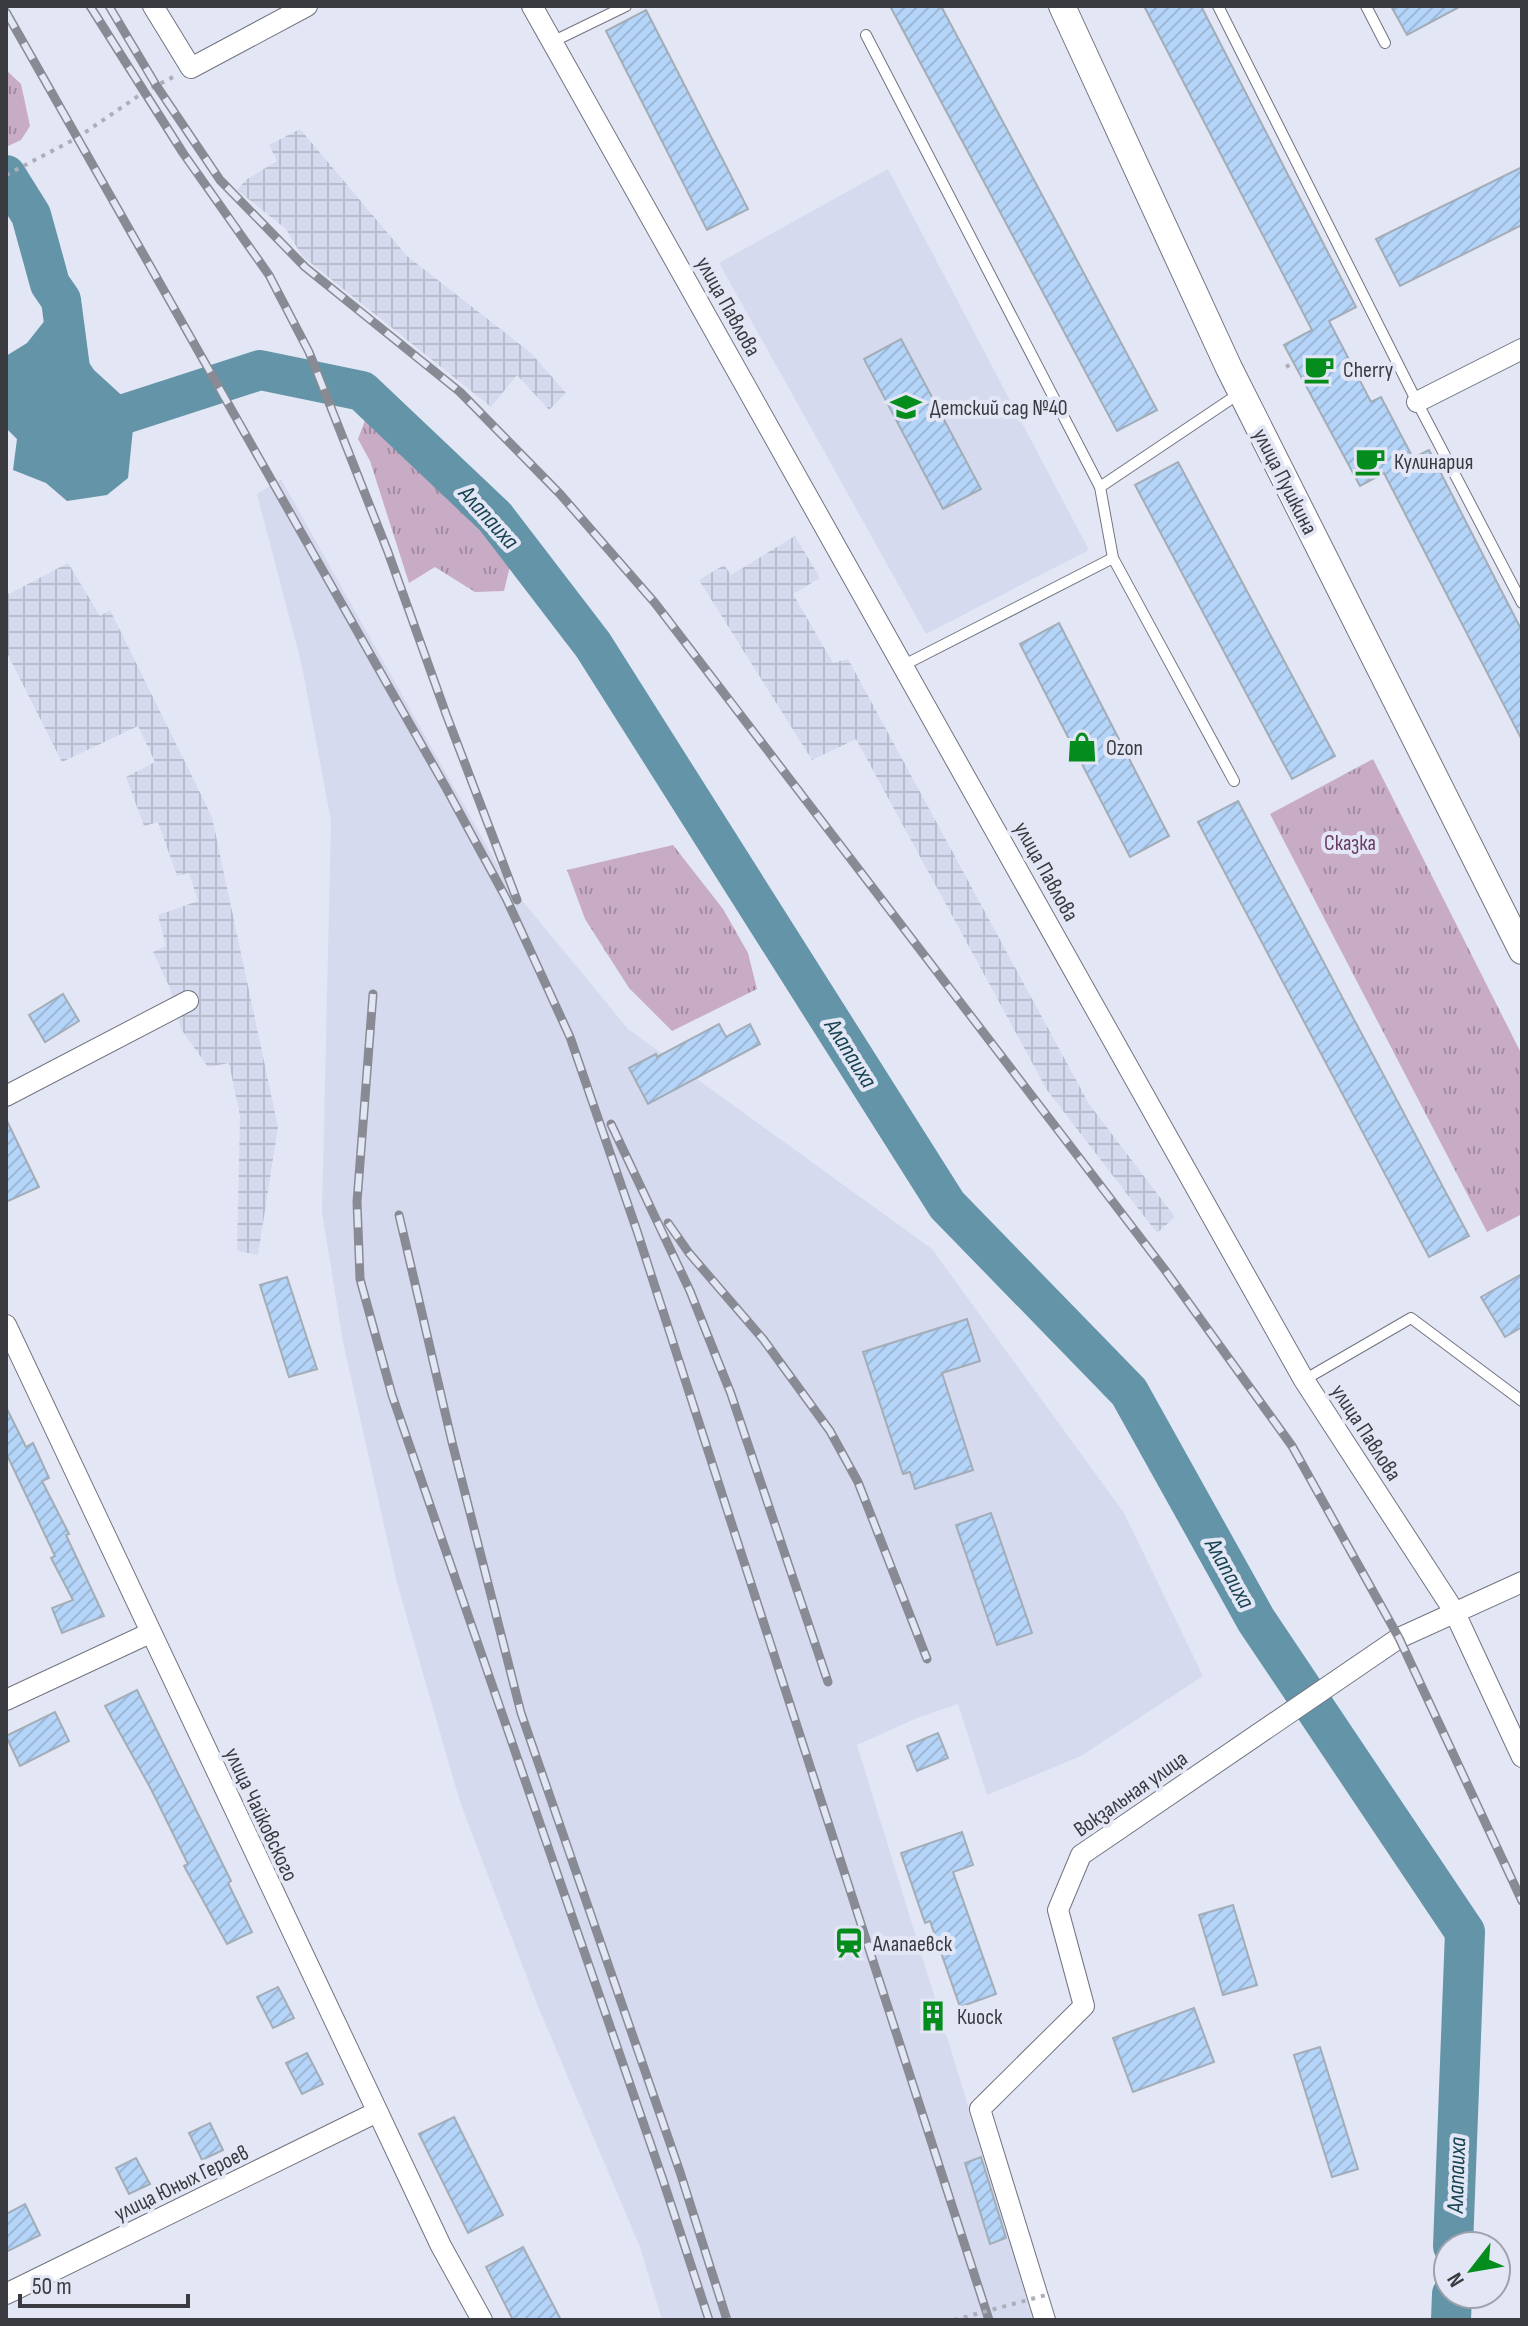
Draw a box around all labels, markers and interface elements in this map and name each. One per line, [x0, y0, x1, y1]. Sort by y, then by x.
street label: улица Павлова [689, 252, 766, 361]
cafe icon: Cherry [1302, 352, 1336, 386]
place label: Cherry [1343, 357, 1394, 384]
school or university icon: Детский сад №40 [889, 390, 923, 424]
place label: Детский сад №40 [930, 395, 1068, 422]
street label: улица Пушкина [1246, 424, 1323, 539]
cafe icon: Кулинария [1353, 444, 1387, 478]
place label: Кулинария [1394, 449, 1473, 476]
water label: Алапаиха [452, 479, 525, 555]
shop icon: Ozon [1065, 730, 1099, 764]
place label: Ozon [1106, 735, 1143, 762]
street label: улица Павлова [1007, 817, 1084, 926]
park label: Сказка [1324, 830, 1376, 857]
water label: Алапаиха [818, 1013, 883, 1093]
street label: улица Павлова [1325, 1379, 1407, 1486]
water label: Алапаиха [1198, 1532, 1261, 1614]
street label: улица Чайковского [218, 1743, 303, 1886]
street label: Вокзальная улица [1069, 1745, 1193, 1843]
station icon: Алапаевск [832, 1926, 866, 1960]
place label: Алапаевск [872, 1931, 953, 1958]
building icon: Киоск [916, 1999, 950, 2033]
place label: Киоск [957, 2004, 1003, 2031]
water label: Алапаиха [1441, 2136, 1472, 2214]
street label: улица Юных Героев [110, 2139, 253, 2228]
north arrow [1432, 2230, 1512, 2310]
scale bar [20, 2258, 188, 2308]
text: N [1442, 2268, 1471, 2292]
text: 50 m [32, 2272, 72, 2301]

